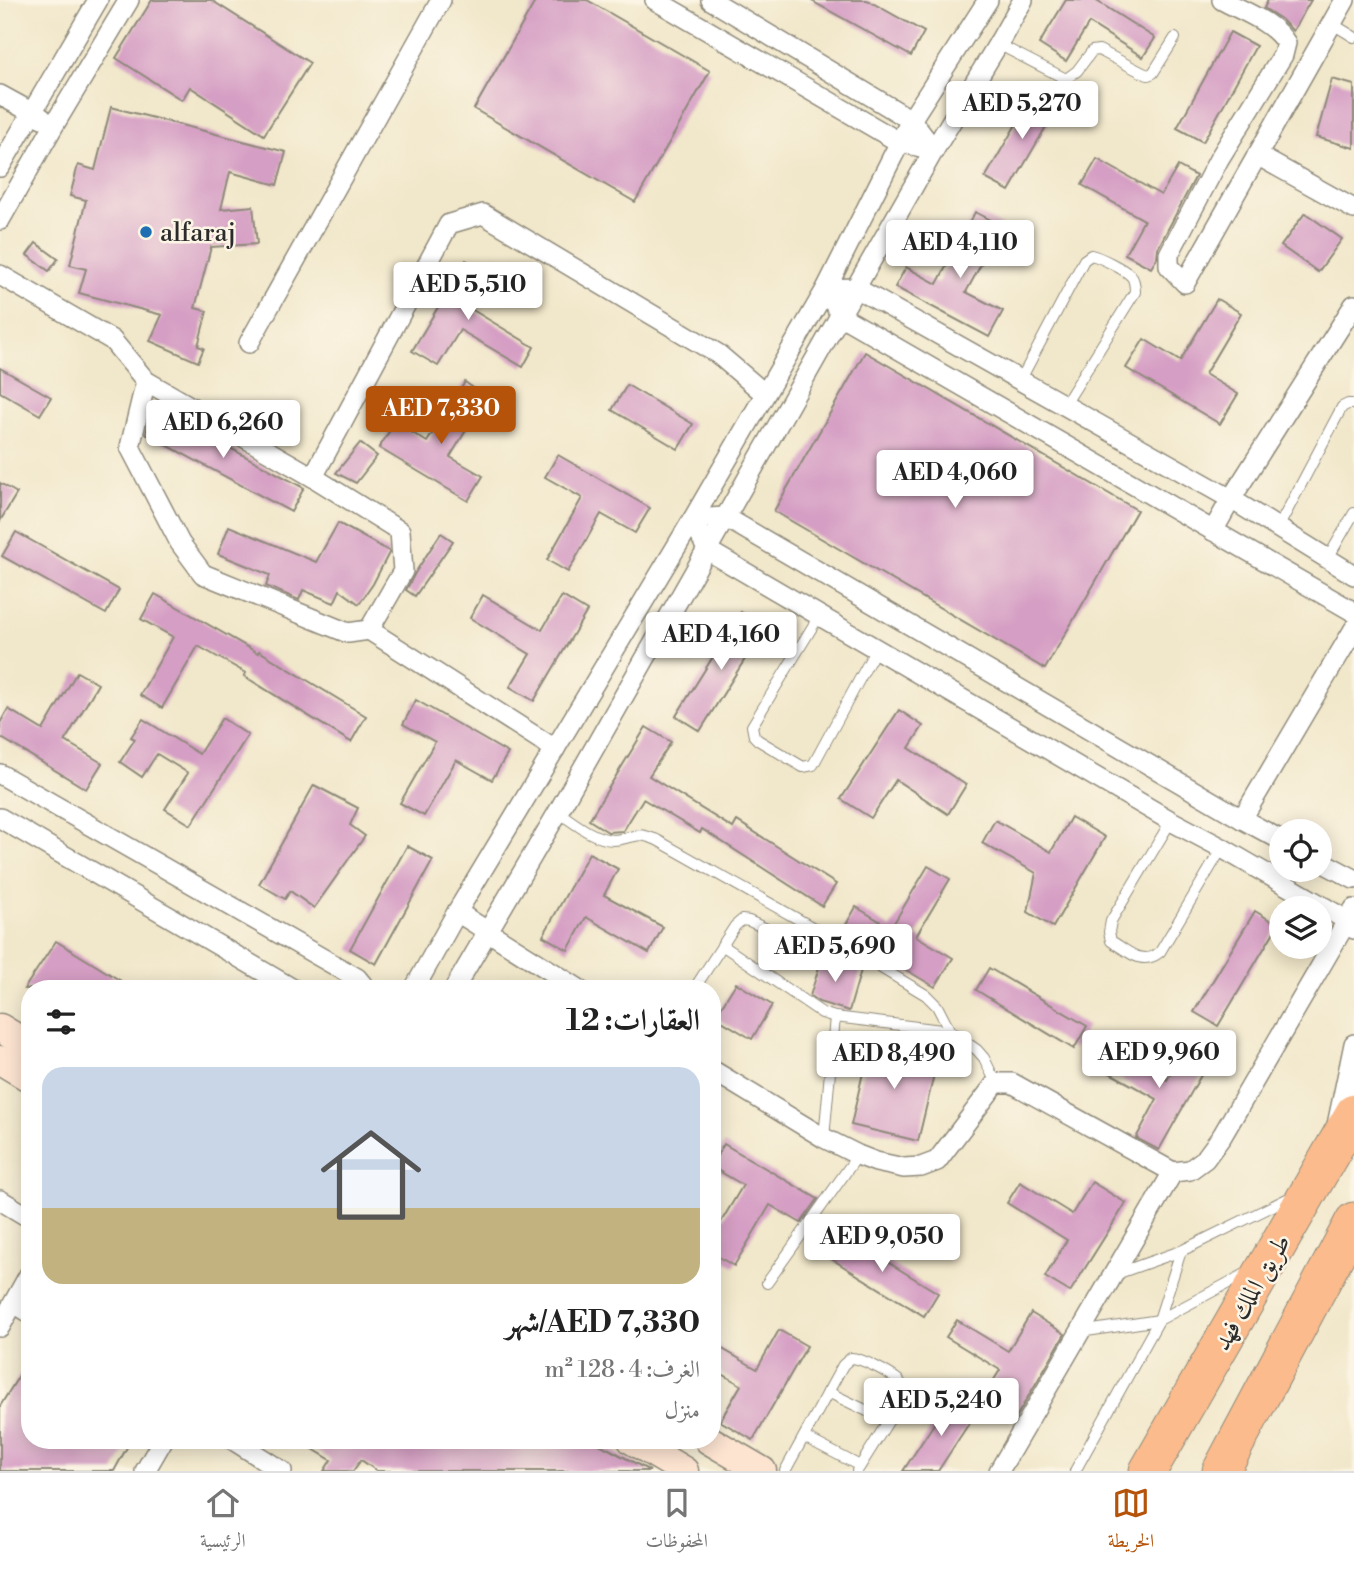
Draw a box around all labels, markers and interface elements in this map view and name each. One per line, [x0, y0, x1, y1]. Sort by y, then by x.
pin: AED 5,270 [942, 82, 1102, 141]
text: AED 5,270 [962, 90, 1082, 118]
place label: alfaraj [160, 217, 236, 249]
pin: AED 4,110 [880, 220, 1040, 280]
marker: alfaraj [138, 224, 154, 240]
text: AED 4,110 [902, 229, 1018, 257]
pin: AED 5,510 [388, 262, 548, 322]
text: AED 5,510 [409, 271, 527, 299]
pin: AED 7,330 [361, 386, 521, 446]
text: AED 7,330 [382, 395, 500, 423]
pin: AED 6,260 [143, 400, 303, 460]
text: AED 6,260 [162, 409, 284, 437]
pin: AED 4,060 [875, 450, 1035, 510]
text: AED 4,060 [893, 459, 1017, 487]
pin: AED 4,160 [641, 612, 801, 672]
text: AED 4,160 [662, 621, 780, 649]
map controls [1269, 819, 1332, 959]
button: locate [1269, 819, 1332, 882]
button: layers [1269, 896, 1332, 959]
pin: AED 5,690 [755, 925, 915, 984]
text: AED 5,690 [774, 933, 896, 961]
text: العقارات: 12 [566, 1002, 700, 1040]
icon: filters [42, 1003, 80, 1041]
pin: AED 9,960 [1079, 1030, 1239, 1090]
pin: AED 8,490 [814, 1032, 974, 1091]
text: AED 9,960 [1098, 1039, 1220, 1067]
text: AED 8,490 [833, 1040, 955, 1068]
icon: home [308, 1112, 434, 1238]
pin: AED 9,050 [802, 1214, 962, 1274]
text: AED 9,050 [820, 1223, 944, 1251]
street label: طريق الملك فهد [1206, 1228, 1298, 1357]
text: AED 7,330/شهر [505, 1304, 700, 1342]
text: الغرف: 4 · 128 m² [545, 1356, 700, 1384]
pin: AED 5,240 [861, 1378, 1021, 1438]
text: AED 5,240 [880, 1387, 1002, 1415]
text: منزل [665, 1397, 700, 1425]
tab: الرئيسية [200, 1484, 246, 1559]
tab: المحفوظات [645, 1484, 708, 1559]
tab: الخريطة [1108, 1484, 1154, 1559]

